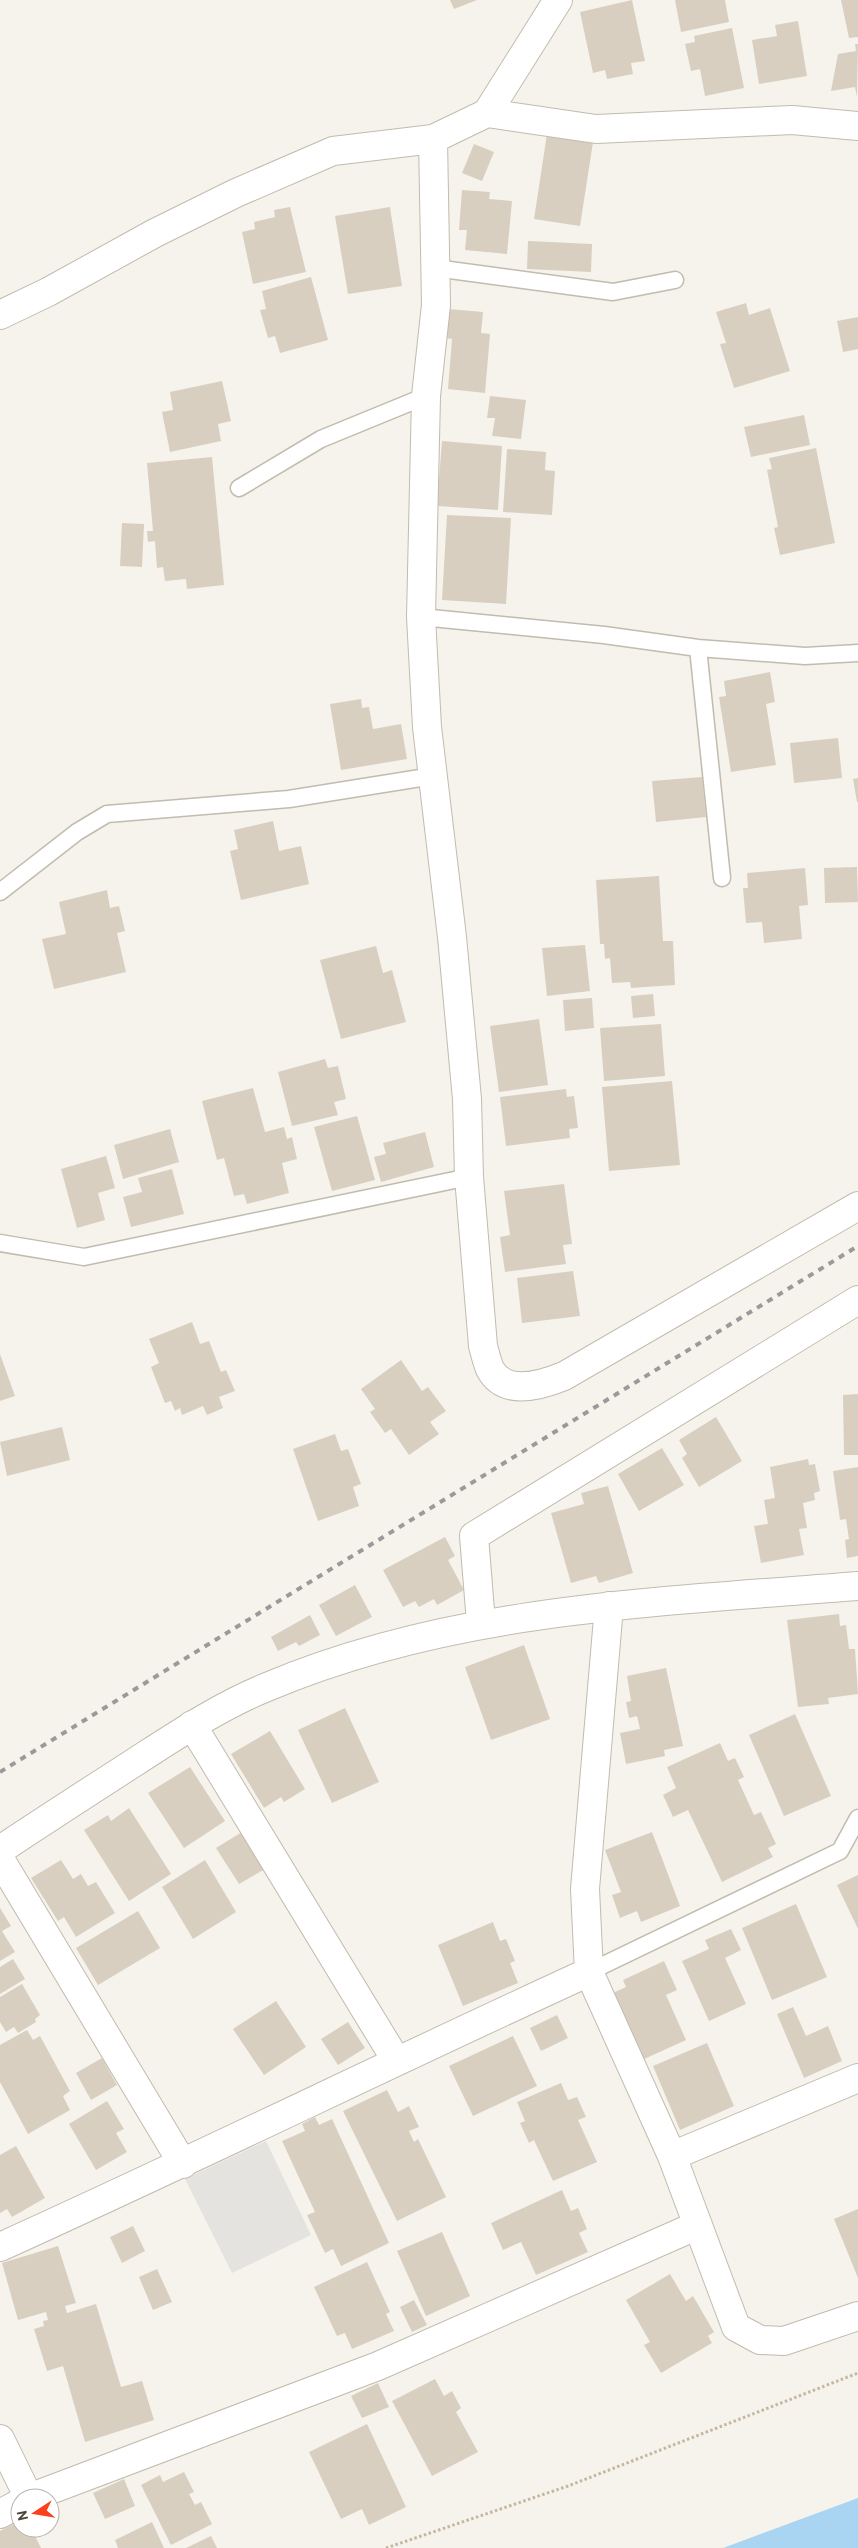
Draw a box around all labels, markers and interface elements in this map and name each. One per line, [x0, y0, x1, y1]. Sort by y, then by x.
north arrow [10, 2488, 60, 2538]
text: N [14, 2509, 33, 2522]

